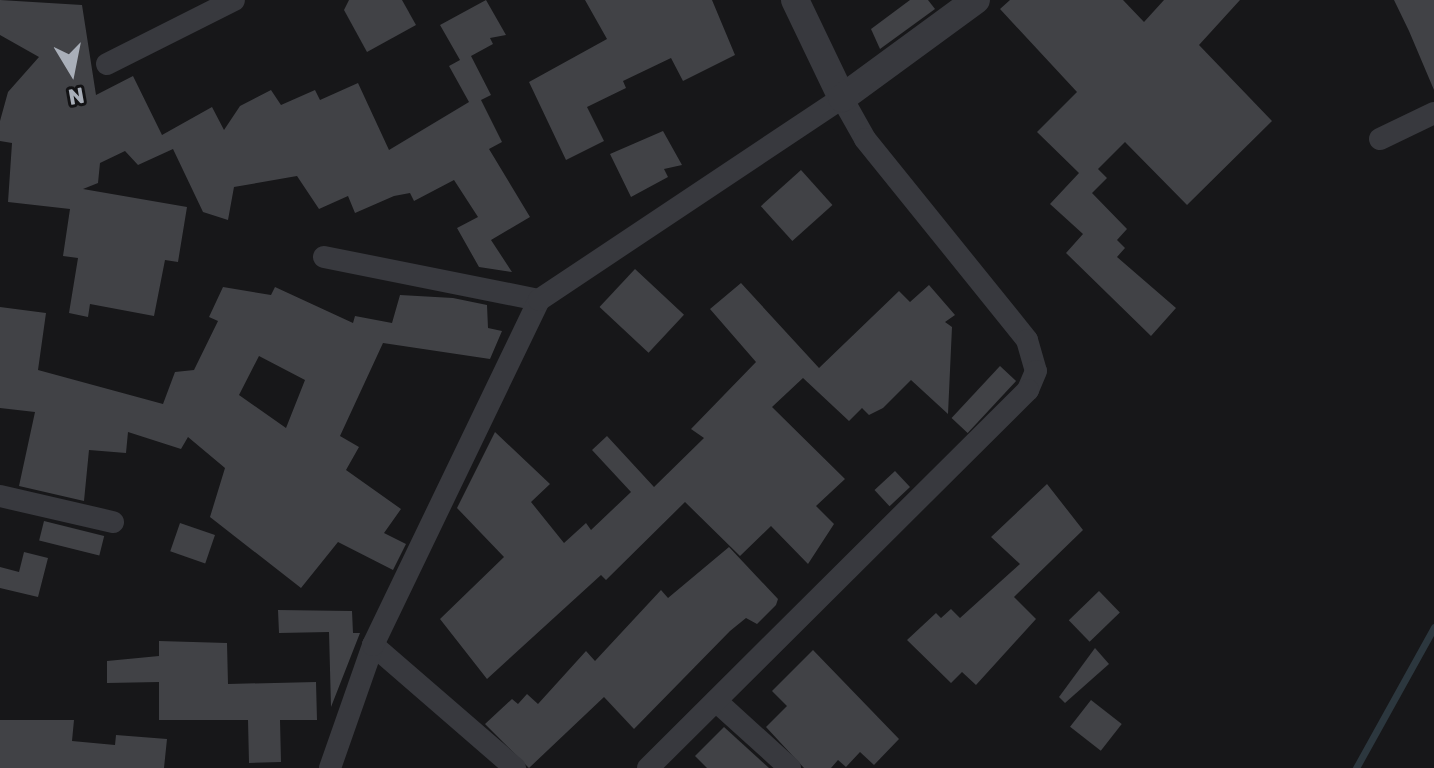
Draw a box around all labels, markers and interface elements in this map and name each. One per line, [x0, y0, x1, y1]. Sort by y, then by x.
north arrow [32, 32, 112, 112]
text: N [66, 81, 86, 111]

